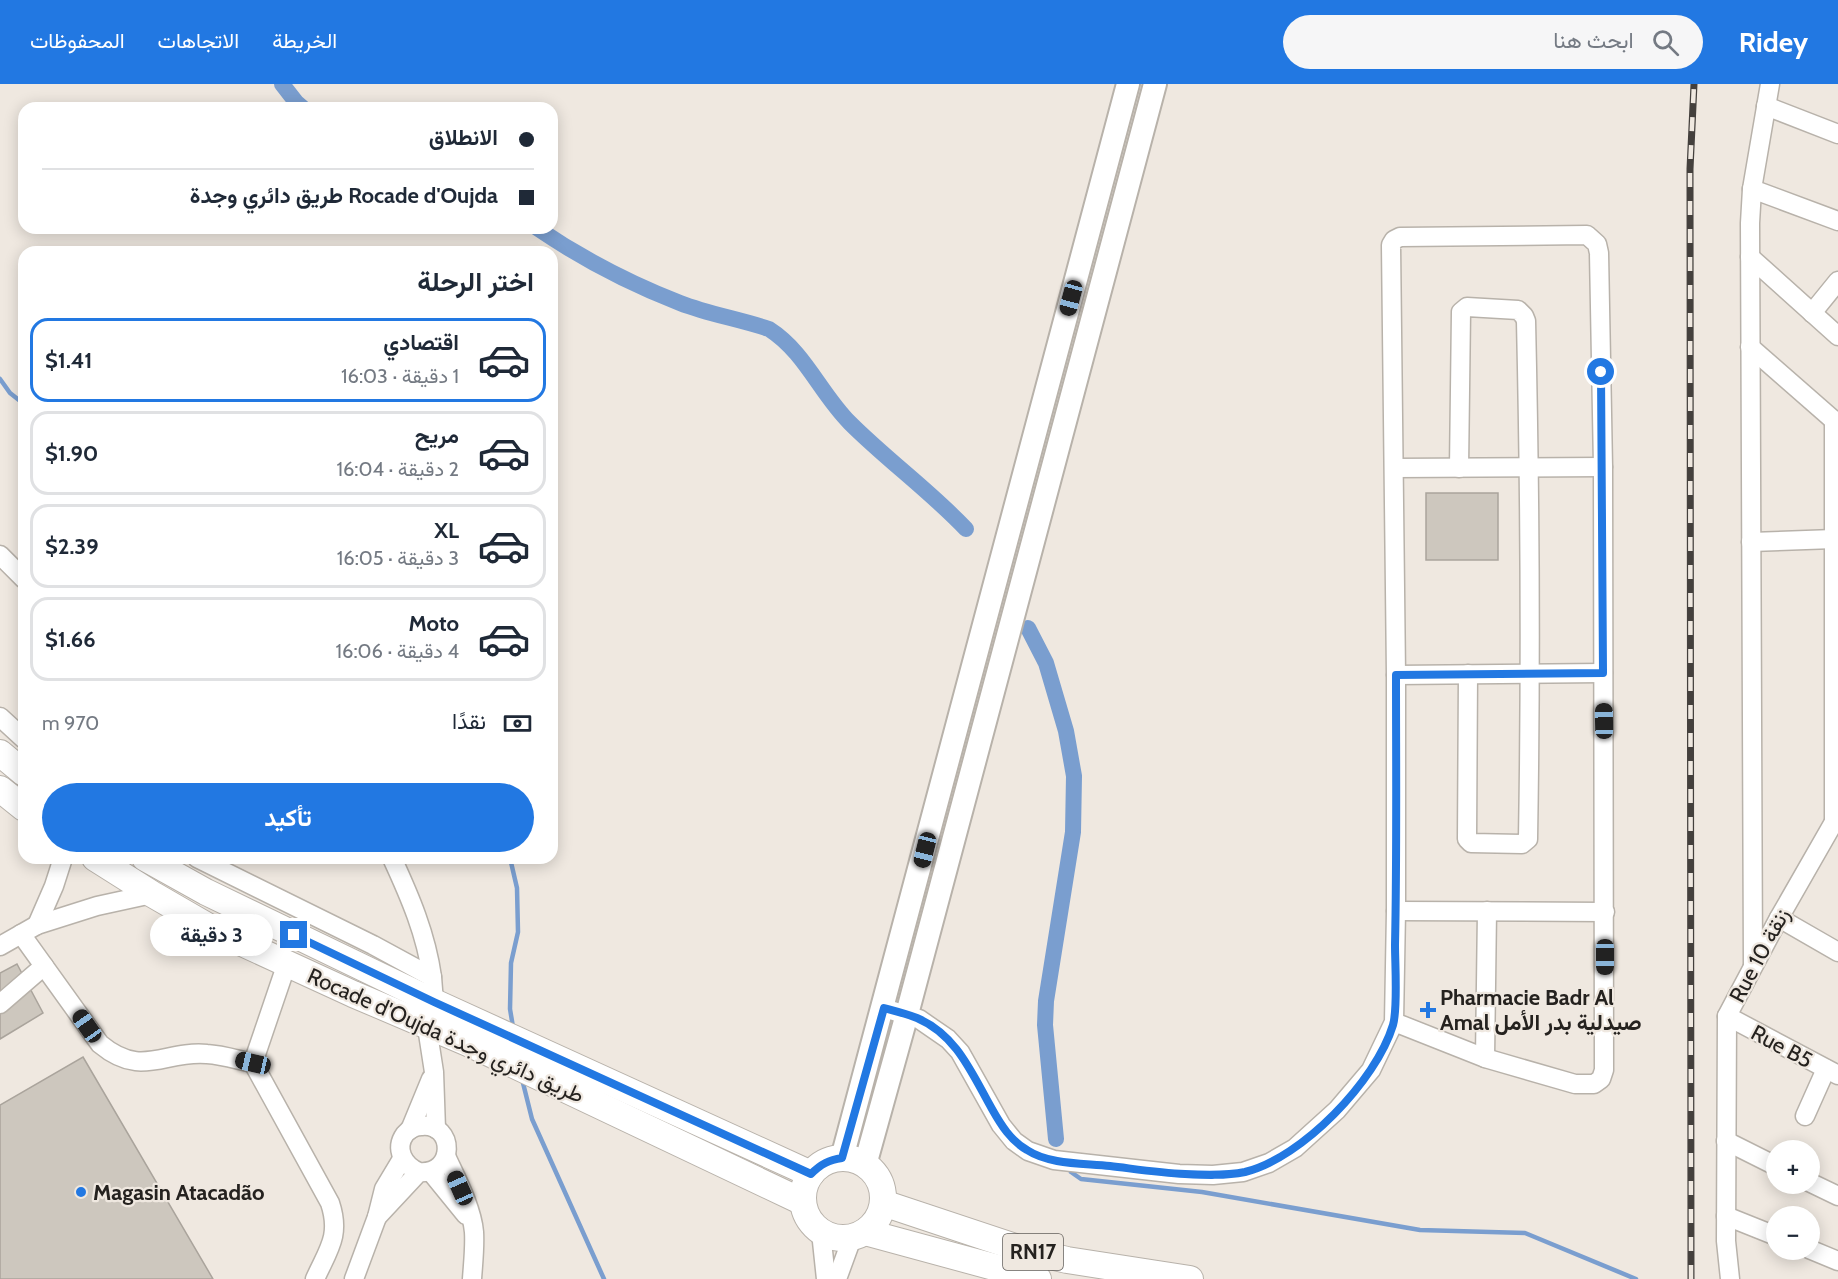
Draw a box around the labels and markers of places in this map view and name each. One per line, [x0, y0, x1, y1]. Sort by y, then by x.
place label: Pharmacie Badr Al Amal صيدلية بدر الأمل [1440, 984, 1642, 1036]
marker: Pharmacie Badr Al Amal صيدلية بدر الأمل [1421, 1003, 1435, 1017]
place label: Magasin Atacadão [93, 1179, 265, 1206]
marker: Magasin Atacadão [74, 1185, 88, 1199]

